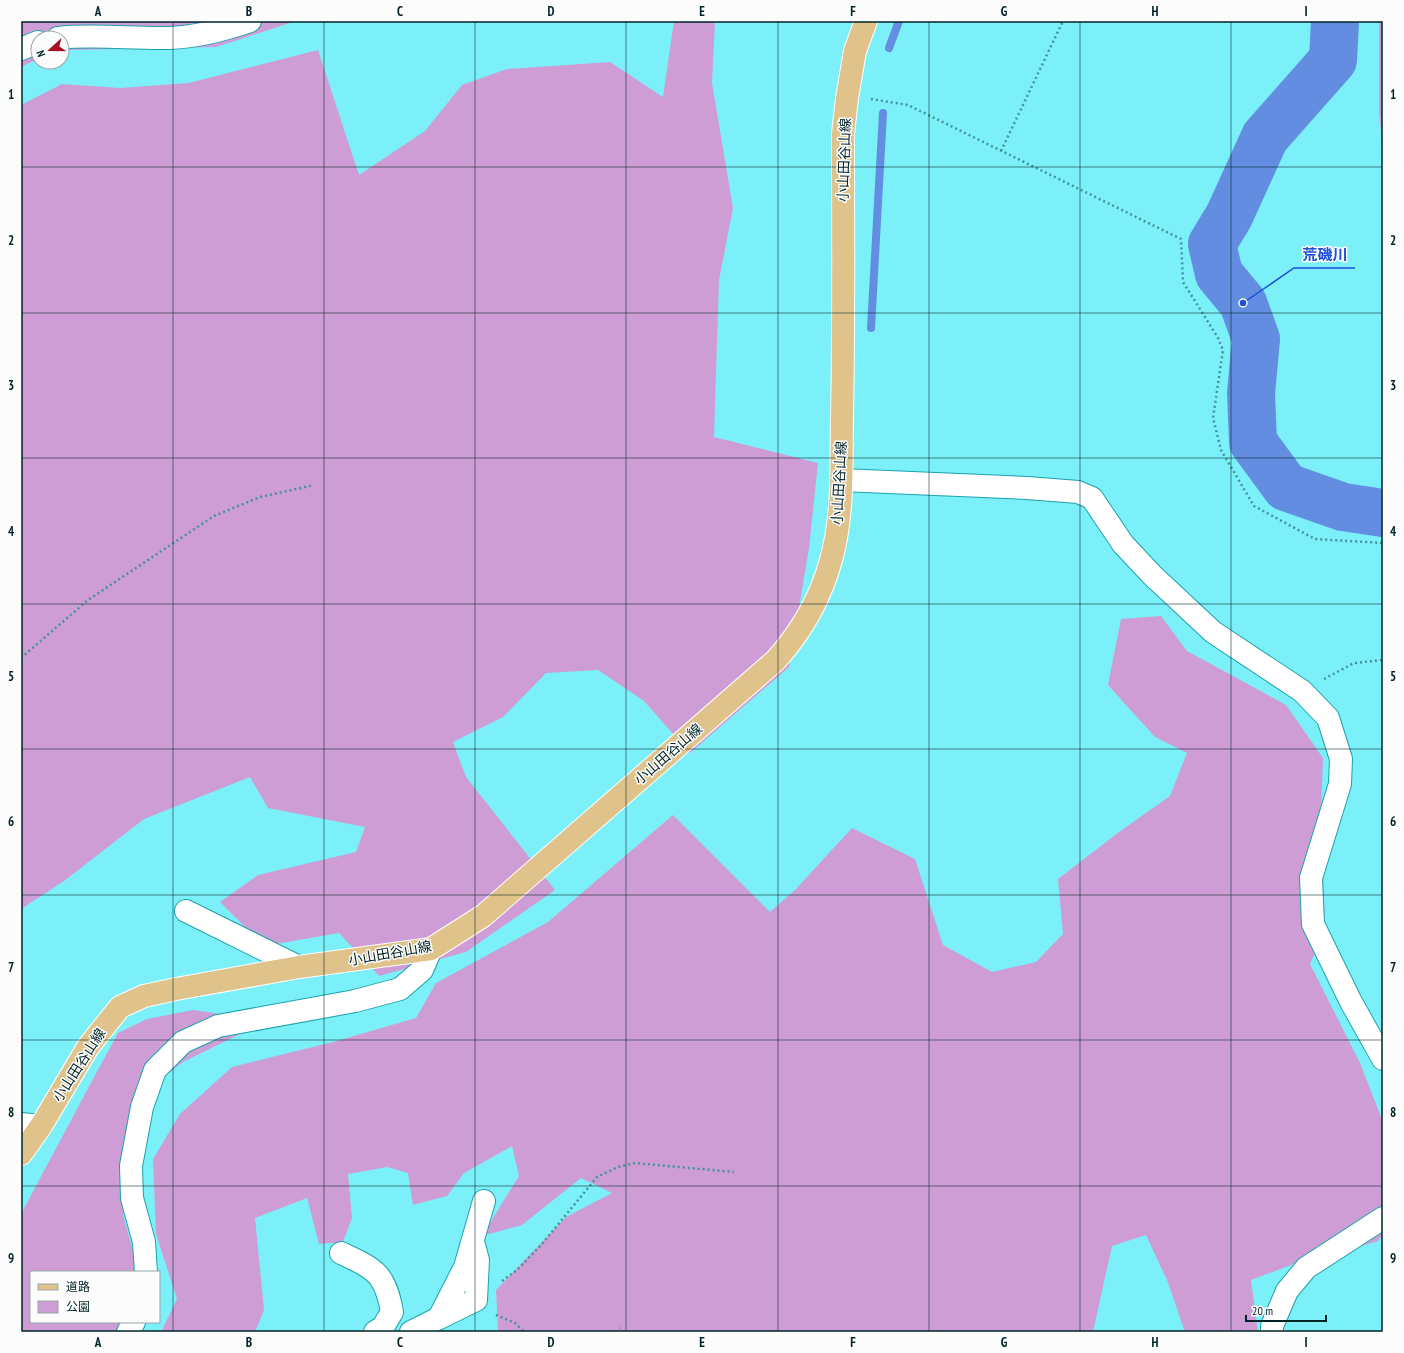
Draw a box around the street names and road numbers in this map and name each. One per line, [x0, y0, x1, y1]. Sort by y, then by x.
street label: 小山田谷山線 [834, 118, 854, 202]
street label: 小山田谷山線 [828, 441, 850, 525]
street label: 小山田谷山線 [630, 720, 706, 788]
street label: 小山田谷山線 [347, 937, 433, 969]
street label: 小山田谷山線 [49, 1025, 109, 1105]

